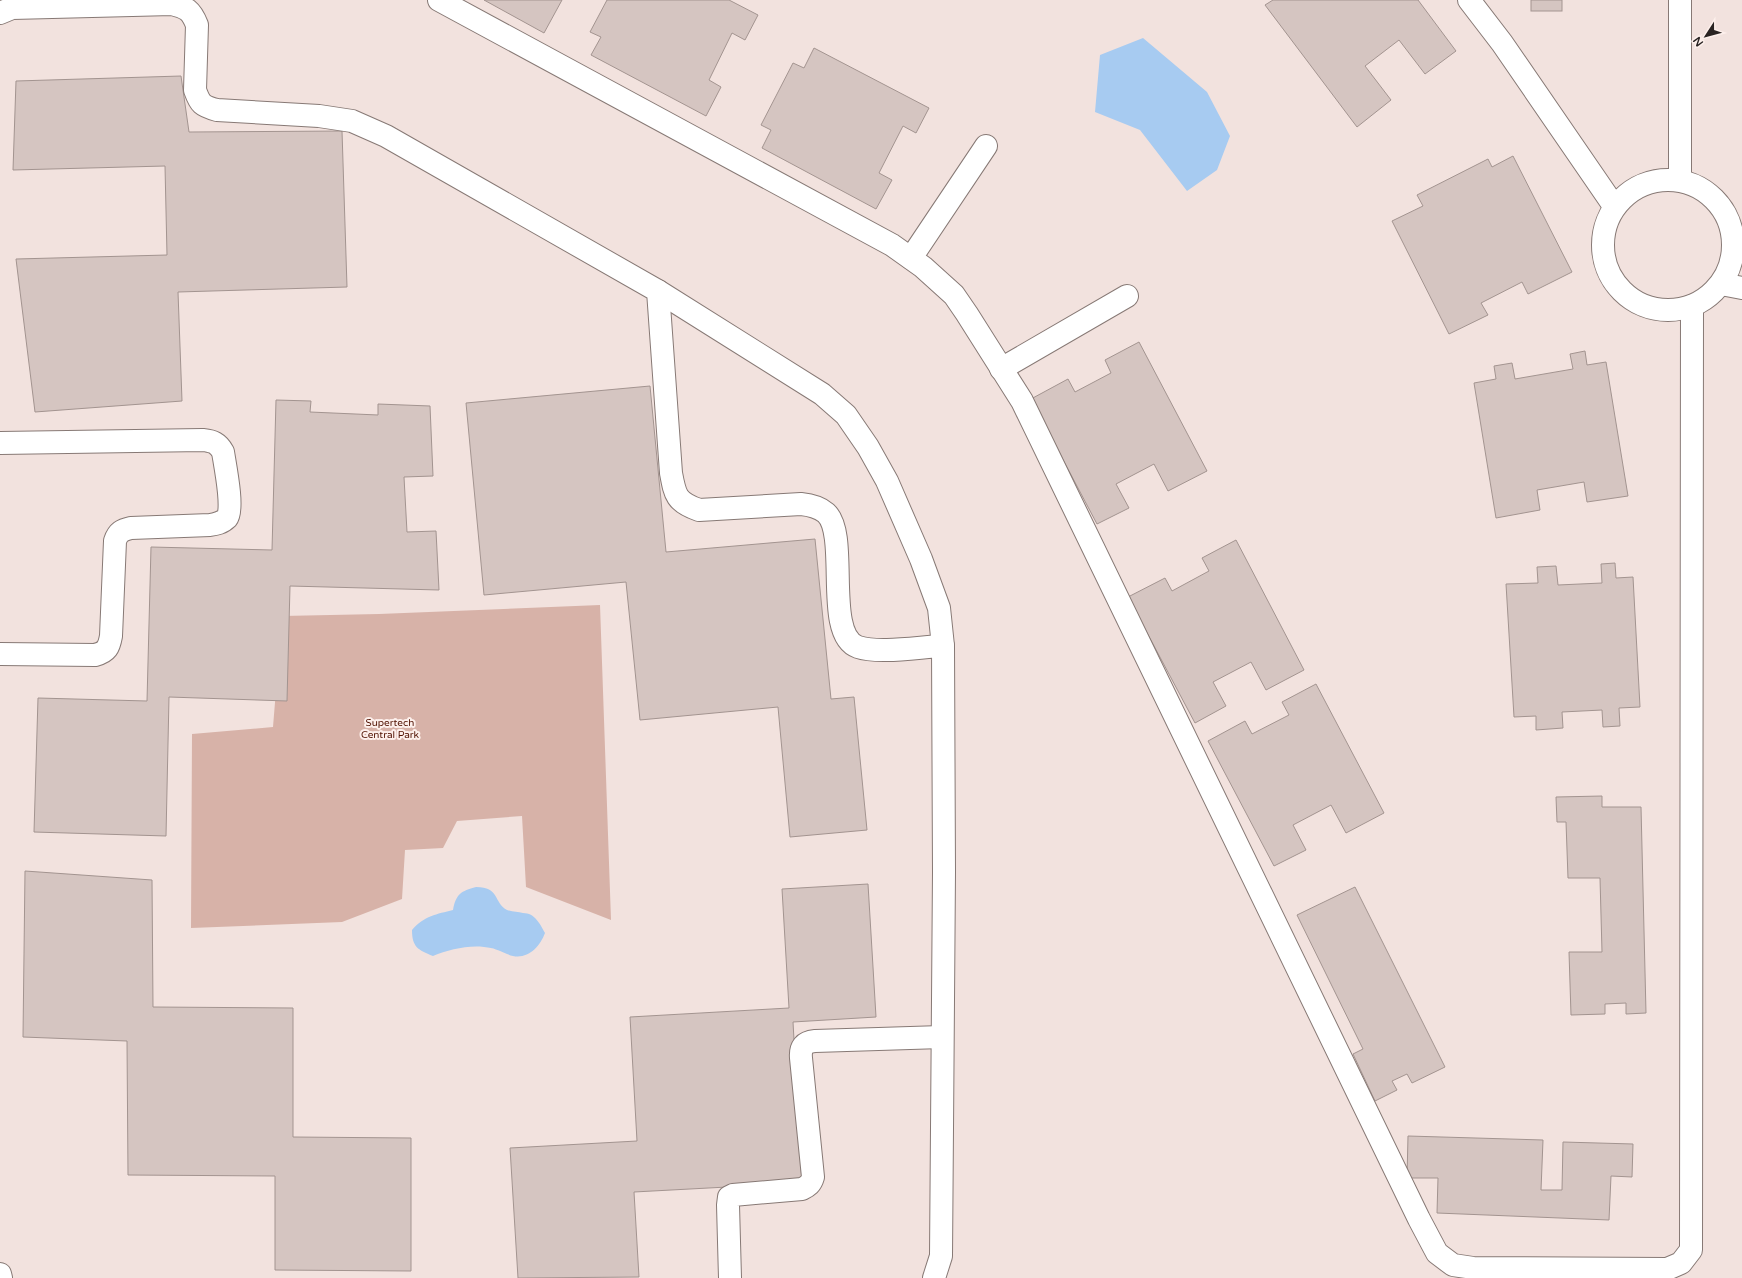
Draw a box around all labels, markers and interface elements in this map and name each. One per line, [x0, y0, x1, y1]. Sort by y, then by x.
north arrow [1686, 16, 1726, 56]
text: N [1690, 34, 1706, 49]
park label: Supertech Central Park [361, 717, 420, 741]

